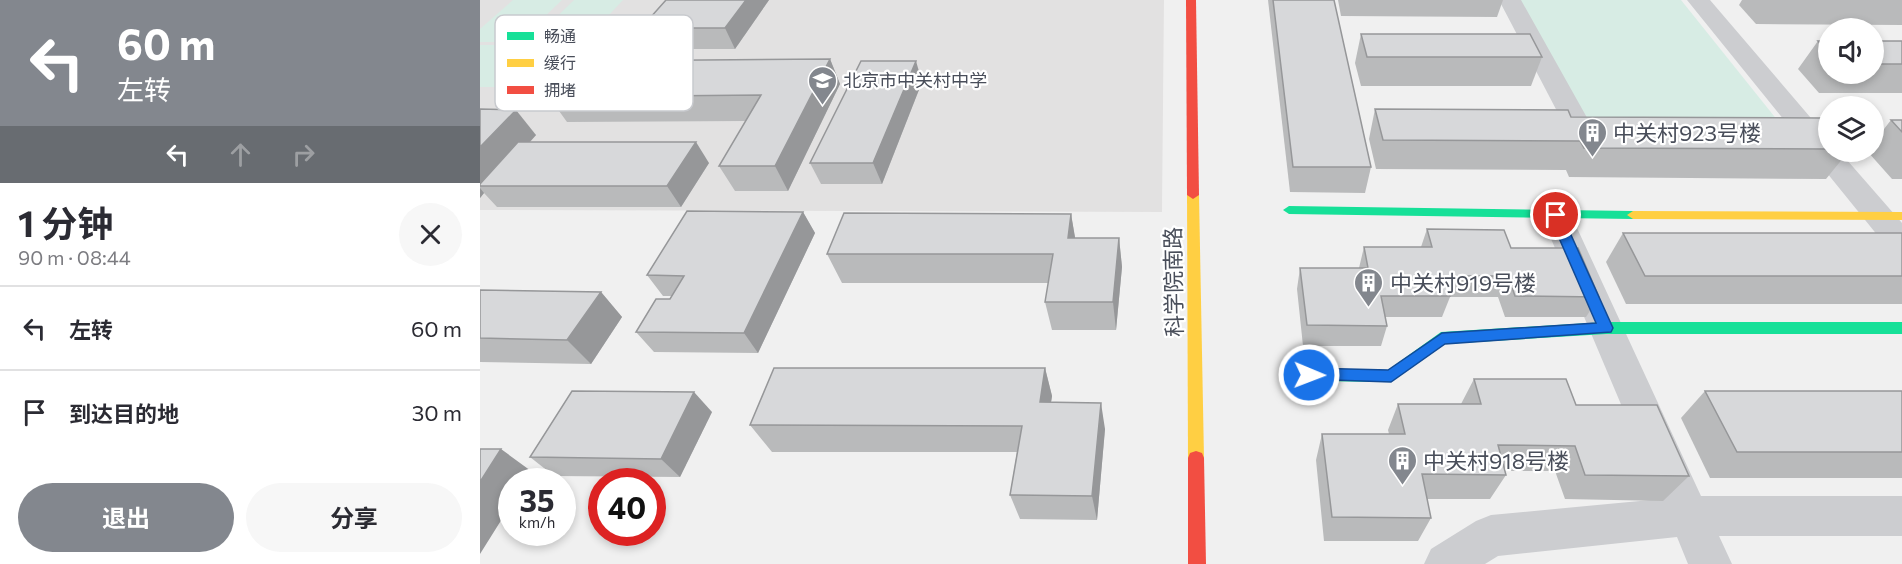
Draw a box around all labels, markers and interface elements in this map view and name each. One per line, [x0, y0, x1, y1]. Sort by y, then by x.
legend [495, 15, 693, 111]
text: 60 m [117, 17, 216, 69]
map controls [1818, 18, 1884, 162]
button: sound [1818, 18, 1884, 84]
icon: left [18, 24, 96, 102]
text: 畅通 [544, 26, 576, 45]
text: 缓行 [544, 53, 576, 72]
school or university icon: 北京市中关村中学 [806, 64, 838, 106]
place label: 北京市中关村中学 [843, 69, 987, 91]
text: 左转 [117, 73, 171, 106]
text: 拥堵 [544, 80, 576, 99]
button: layers [1818, 96, 1884, 162]
building icon: 中关村923号楼 [1576, 116, 1608, 158]
place label: 中关村923号楼 [1613, 119, 1761, 146]
icon: left [161, 138, 194, 171]
icon: ahead [224, 138, 257, 171]
icon: right [287, 138, 320, 171]
pin [1530, 189, 1581, 240]
icon: arrive [1539, 198, 1572, 231]
text: 1 分钟 [18, 200, 113, 244]
button: close [399, 203, 462, 266]
street label: 科学院南路 [1159, 227, 1187, 337]
text: 90 m · 08:44 [18, 245, 131, 269]
building icon: 中关村919号楼 [1353, 266, 1385, 308]
place label: 中关村919号楼 [1390, 269, 1536, 296]
icon: left [18, 312, 51, 345]
text: 60 m [411, 315, 462, 342]
text: 左转 [69, 316, 113, 343]
position arrow [1277, 343, 1341, 407]
icon: arrive [18, 396, 51, 429]
text: 30 m [412, 399, 462, 426]
text: 到达目的地 [69, 400, 179, 427]
building icon: 中关村918号楼 [1386, 444, 1418, 486]
place label: 中关村918号楼 [1423, 447, 1569, 474]
speed limit sign: 40 [588, 468, 666, 546]
text: 35 [520, 481, 554, 518]
button: 退出 [18, 483, 234, 552]
button: 分享 [246, 483, 462, 552]
text: km/h [519, 513, 555, 531]

